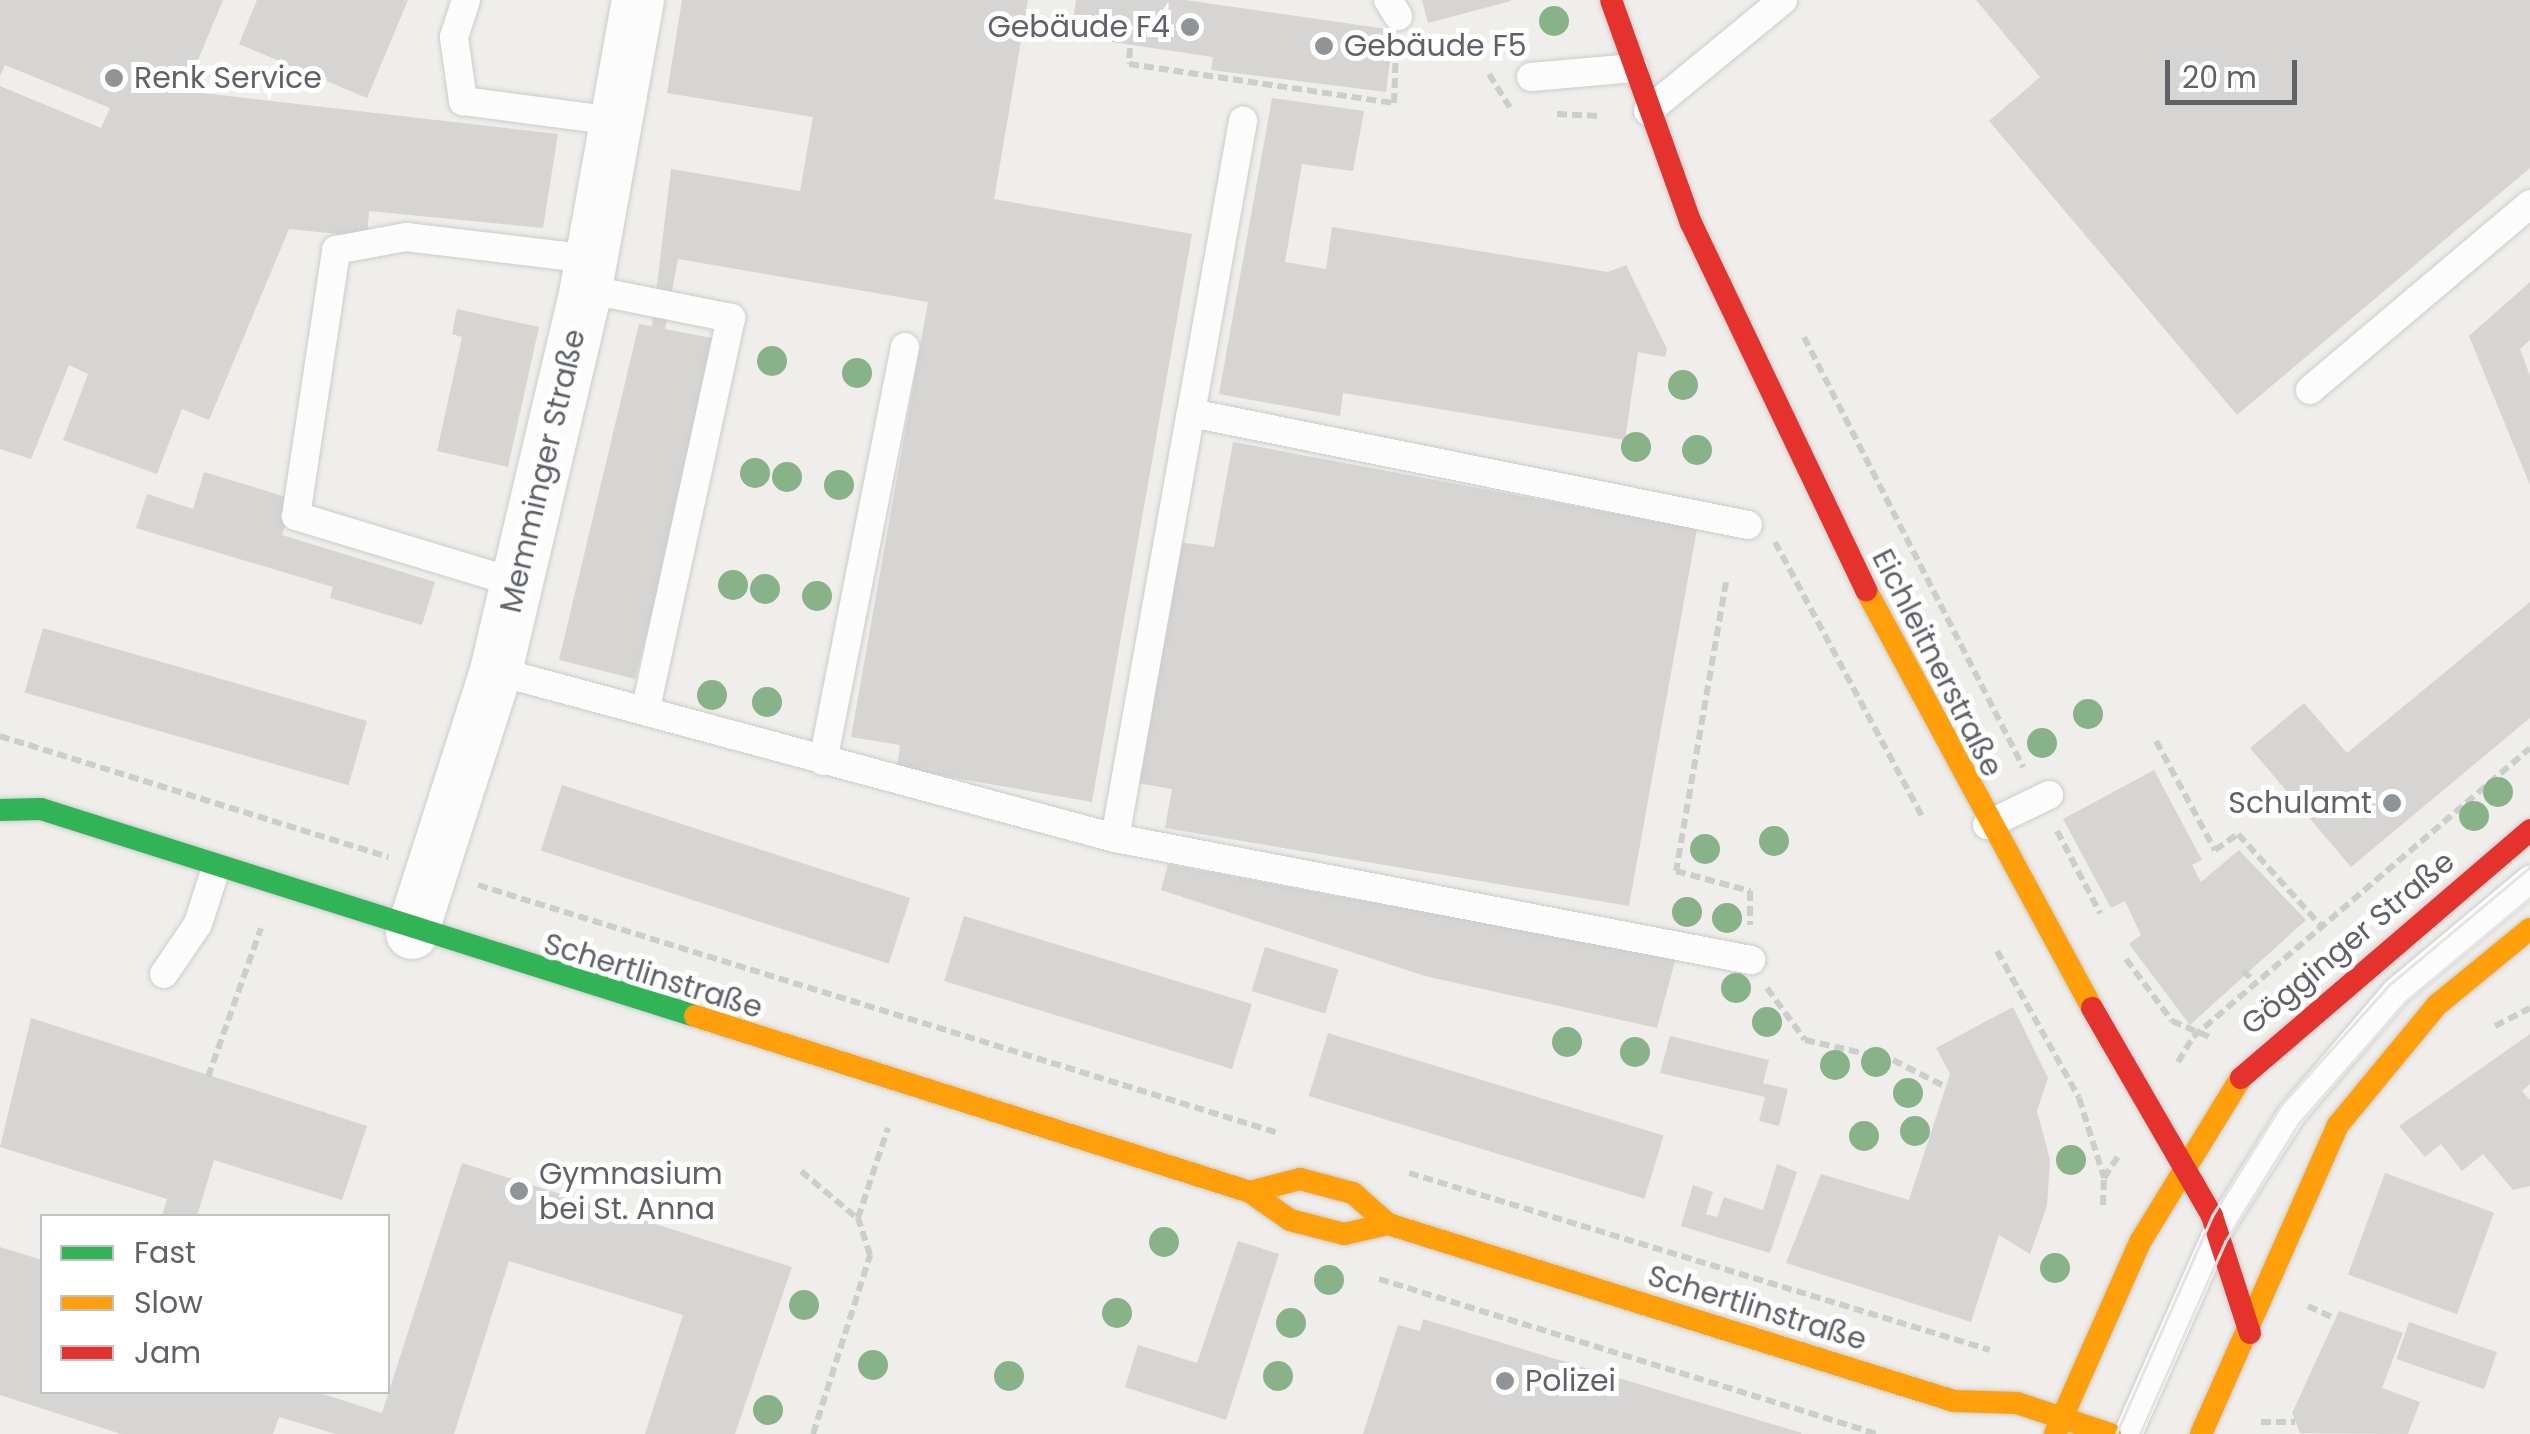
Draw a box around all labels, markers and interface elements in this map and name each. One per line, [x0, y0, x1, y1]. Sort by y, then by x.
place label: Gebäude F4 [987, 9, 1170, 45]
marker: Gebäude F4 [1179, 16, 1201, 38]
place label: Gebäude F5 [1344, 28, 1527, 64]
marker: Gebäude F5 [1313, 35, 1335, 57]
scale bar [2170, 40, 2302, 102]
text: 20 m [2182, 56, 2257, 99]
place label: Renk Service [134, 60, 322, 96]
marker: Renk Service [103, 67, 125, 89]
street label: Memminger Straße [493, 326, 593, 616]
street label: Eichleitnerstraße [1864, 543, 2010, 783]
place label: Schulamt [2228, 785, 2372, 821]
marker: Schulamt [2381, 792, 2403, 814]
street label: Gögginger Straße [2234, 843, 2462, 1043]
street label: Schertlinstraße [539, 926, 767, 1026]
place label: Gymnasium bei St. Anna [539, 1156, 723, 1226]
marker: Gymnasium bei St. Anna [508, 1180, 530, 1202]
legend [40, 1214, 390, 1394]
text: Fast [134, 1231, 196, 1274]
street label: Schertlinstraße [1643, 1258, 1871, 1358]
text: Slow [134, 1281, 203, 1324]
text: Jam [134, 1331, 201, 1374]
place label: Polizei [1525, 1363, 1616, 1399]
marker: Polizei [1494, 1370, 1516, 1392]

